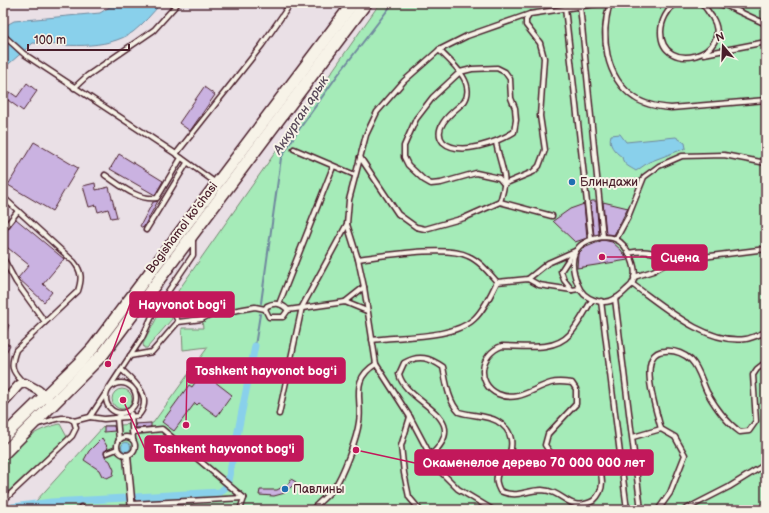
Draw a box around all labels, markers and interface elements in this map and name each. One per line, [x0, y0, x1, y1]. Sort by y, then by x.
scale bar [28, 26, 129, 52]
north arrow [703, 26, 743, 66]
text: N [714, 30, 726, 45]
text: 100 m [34, 33, 66, 48]
water label: Аккурган арык [269, 73, 332, 158]
place label: Блиндажи [580, 175, 638, 190]
marker: Блиндажи [567, 177, 577, 187]
street label: Bogishamol ko'chasi [143, 179, 221, 277]
callout: Сцена [652, 245, 707, 270]
text: Сцена [660, 250, 700, 266]
callout: Hayvonot bog'i [130, 292, 234, 317]
text: Hayvonot bog'i [138, 297, 226, 313]
callout: Toshkent hayvonot bogʻi [187, 358, 345, 383]
text: Toshkent hayvonot bogʻi [195, 363, 337, 379]
callout: Toshkent hayvonot bog'i [145, 436, 303, 461]
text: Toshkent hayvonot bog'i [153, 441, 295, 457]
callout: Окаменелое дерево 70 000 000 лет [415, 450, 653, 475]
text: Окаменелое дерево 70 000 000 лет [423, 455, 646, 471]
place label: Павлины [293, 482, 344, 497]
marker: Павлины [280, 484, 290, 494]

